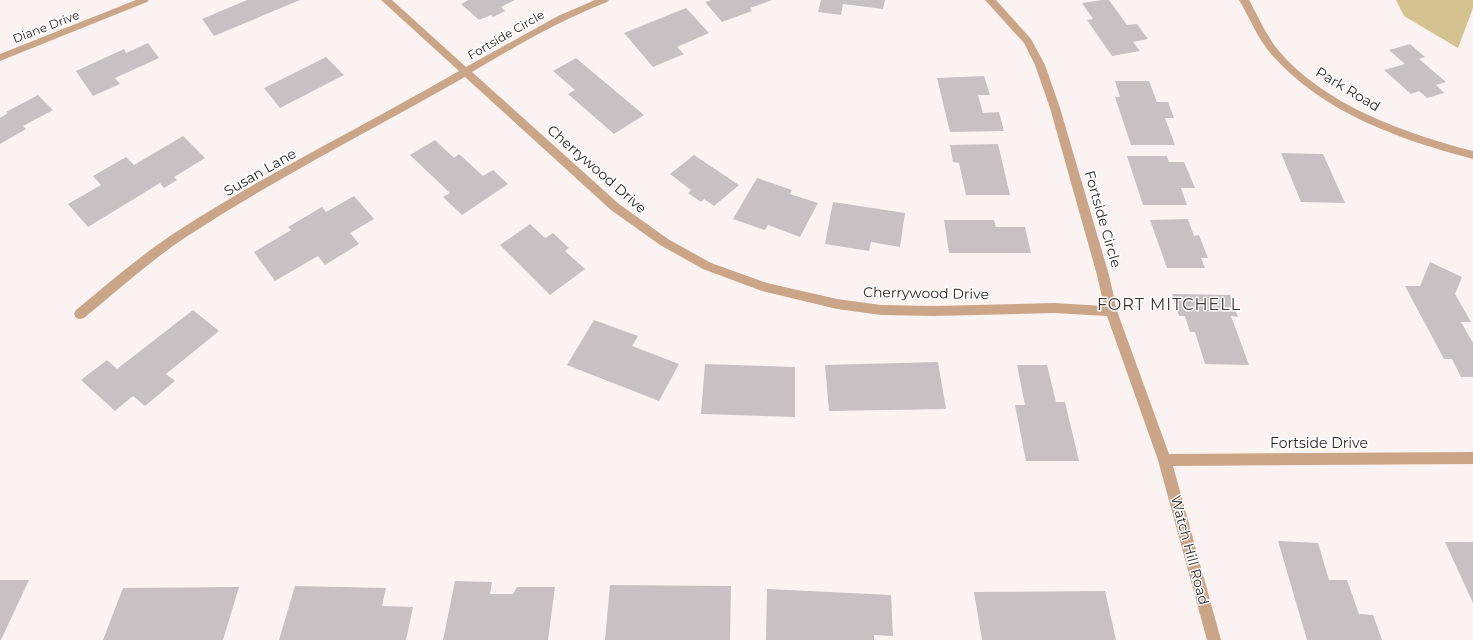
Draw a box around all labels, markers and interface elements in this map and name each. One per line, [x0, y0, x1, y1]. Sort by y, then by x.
street label: Diane Drive [10, 7, 81, 46]
street label: Fortside Circle [465, 7, 547, 63]
street label: Park Road [1312, 63, 1384, 115]
street label: Cherrywood Drive [544, 121, 650, 217]
street label: Susan Lane [221, 144, 299, 200]
street label: Fortside Circle [1081, 168, 1125, 270]
street label: Cherrywood Drive [863, 283, 989, 303]
district label: FORT MITCHELL [1097, 295, 1241, 314]
street label: Fortside Drive [1270, 434, 1368, 452]
street label: Watch Hill Road [1167, 493, 1213, 607]

